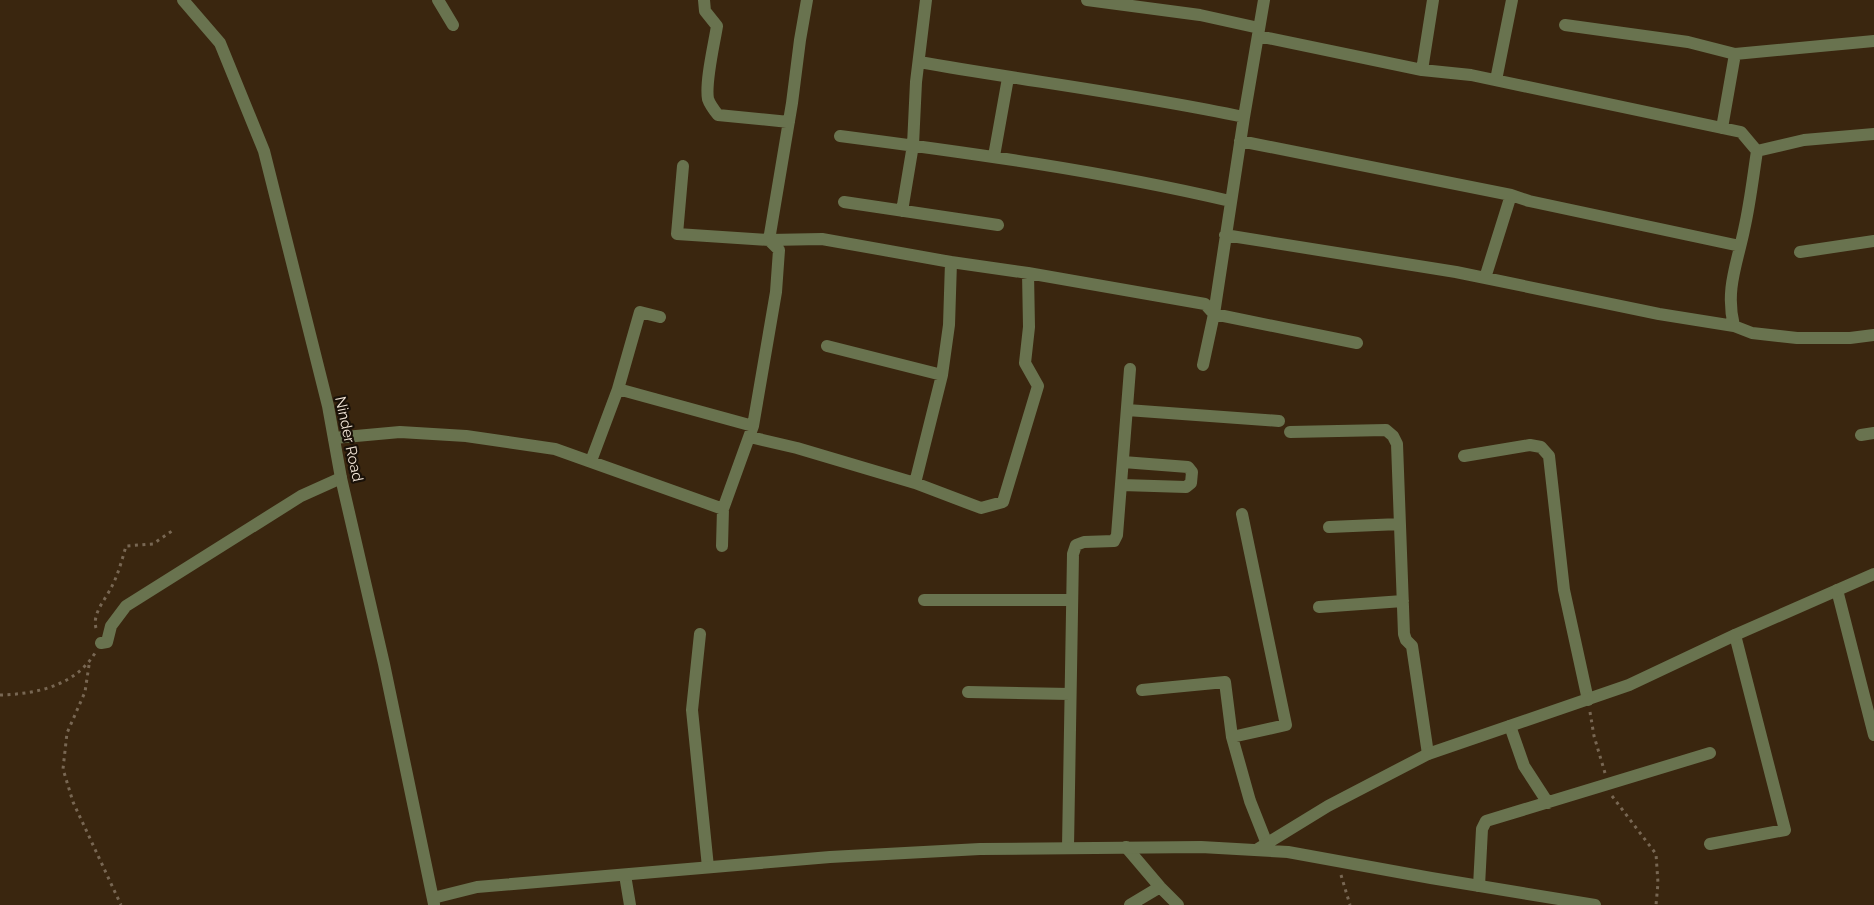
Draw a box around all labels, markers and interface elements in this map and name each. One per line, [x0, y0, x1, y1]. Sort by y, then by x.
street label: Ninder Road [331, 395, 367, 483]

